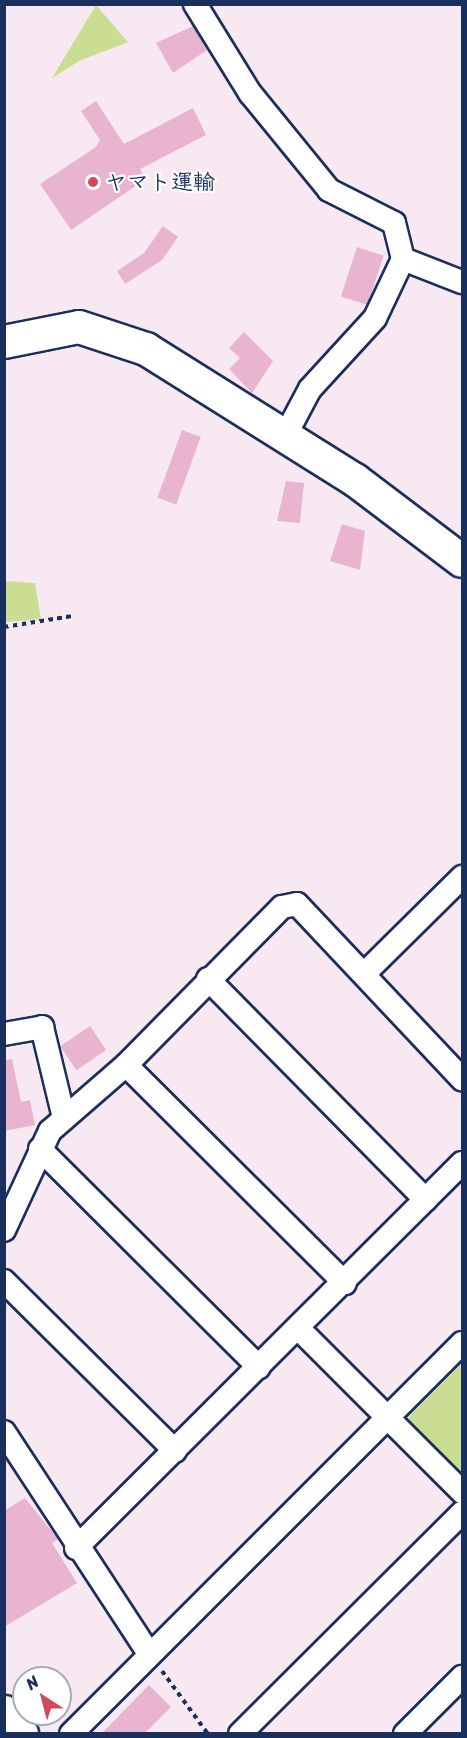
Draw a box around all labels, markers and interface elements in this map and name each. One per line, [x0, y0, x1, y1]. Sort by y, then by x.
place label: ヤマト運輸 [105, 169, 215, 195]
marker: ヤマト運輸 [86, 175, 100, 189]
north arrow [12, 1666, 72, 1726]
text: N [19, 1668, 45, 1698]

